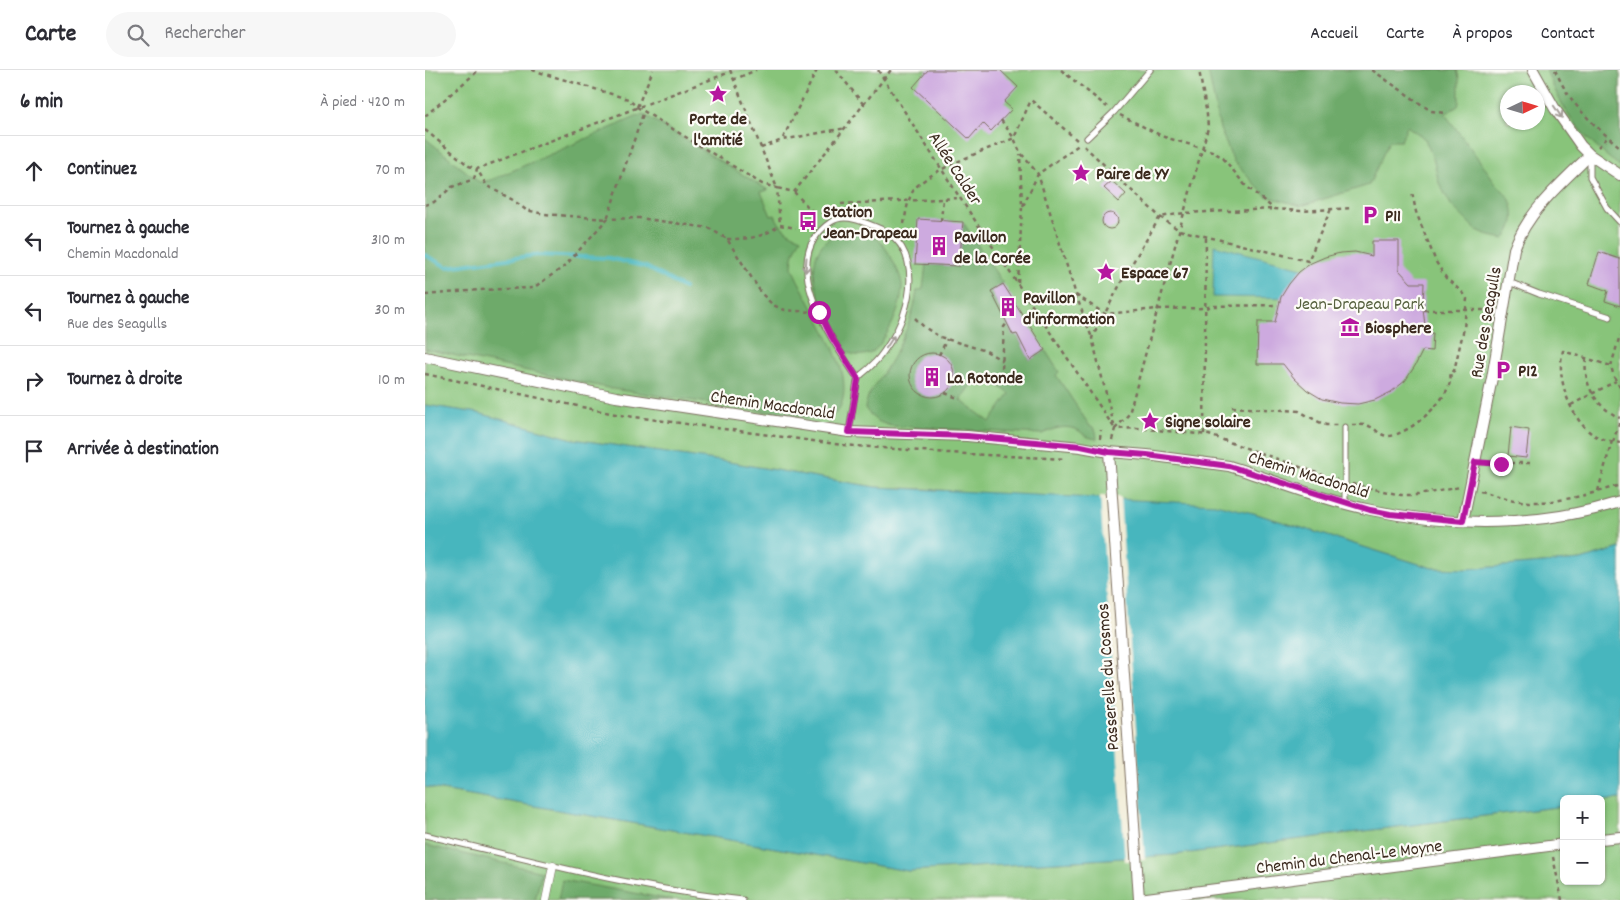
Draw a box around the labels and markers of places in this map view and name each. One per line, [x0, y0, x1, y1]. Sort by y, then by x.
place icon: Porte de l'amitié [707, 83, 729, 105]
place label: Porte de l'amitié [689, 108, 747, 154]
place icon: Paire de YY [1070, 162, 1092, 184]
place label: Paire de YY [1096, 163, 1170, 188]
place label: Station Jean-Drapeau [823, 201, 917, 247]
parking icon: P11 [1359, 204, 1381, 226]
place label: P11 [1385, 205, 1401, 230]
bus stop icon: Station Jean-Drapeau [797, 210, 819, 232]
place label: Pavillon de la Corée [954, 226, 1031, 272]
building icon: Pavillon de la Corée [928, 235, 950, 257]
place icon: Espace 67 [1095, 261, 1117, 283]
place label: Espace 67 [1121, 262, 1189, 287]
place label: Pavillon d'information [1023, 287, 1115, 333]
building icon: Pavillon d'information [997, 296, 1019, 318]
museum icon: Biosphere [1339, 316, 1361, 338]
place label: Biosphere [1365, 317, 1432, 342]
parking icon: P12 [1492, 359, 1514, 381]
place label: P12 [1518, 360, 1538, 385]
building icon: La Rotonde [921, 366, 943, 388]
place label: La Rotonde [947, 367, 1023, 392]
place icon: Signe solaire [1139, 410, 1161, 432]
place label: Signe solaire [1165, 411, 1251, 436]

